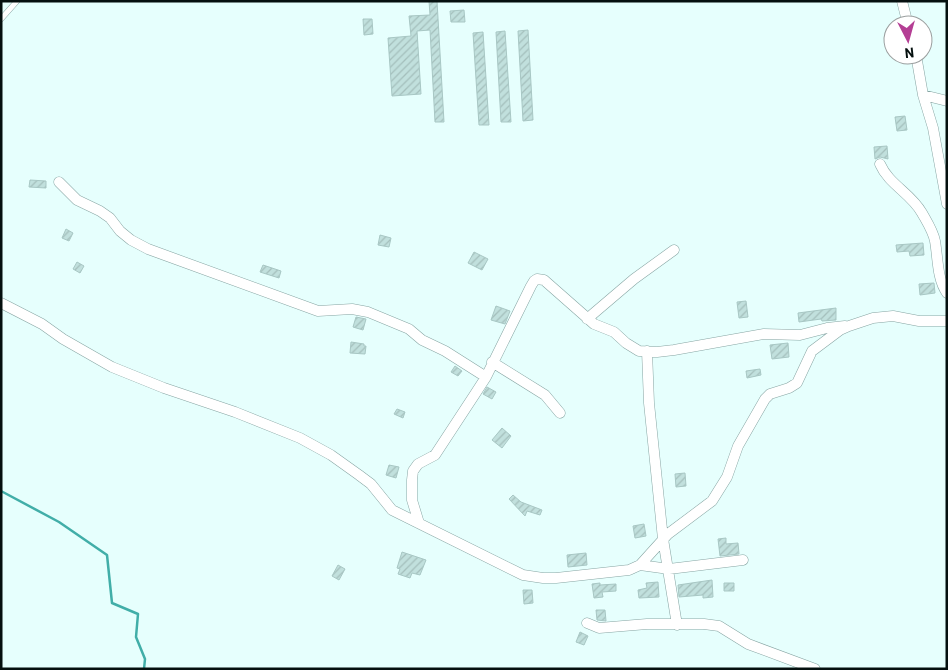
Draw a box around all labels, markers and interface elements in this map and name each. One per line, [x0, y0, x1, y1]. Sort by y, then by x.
north arrow [883, 15, 933, 65]
text: N [904, 44, 915, 62]

